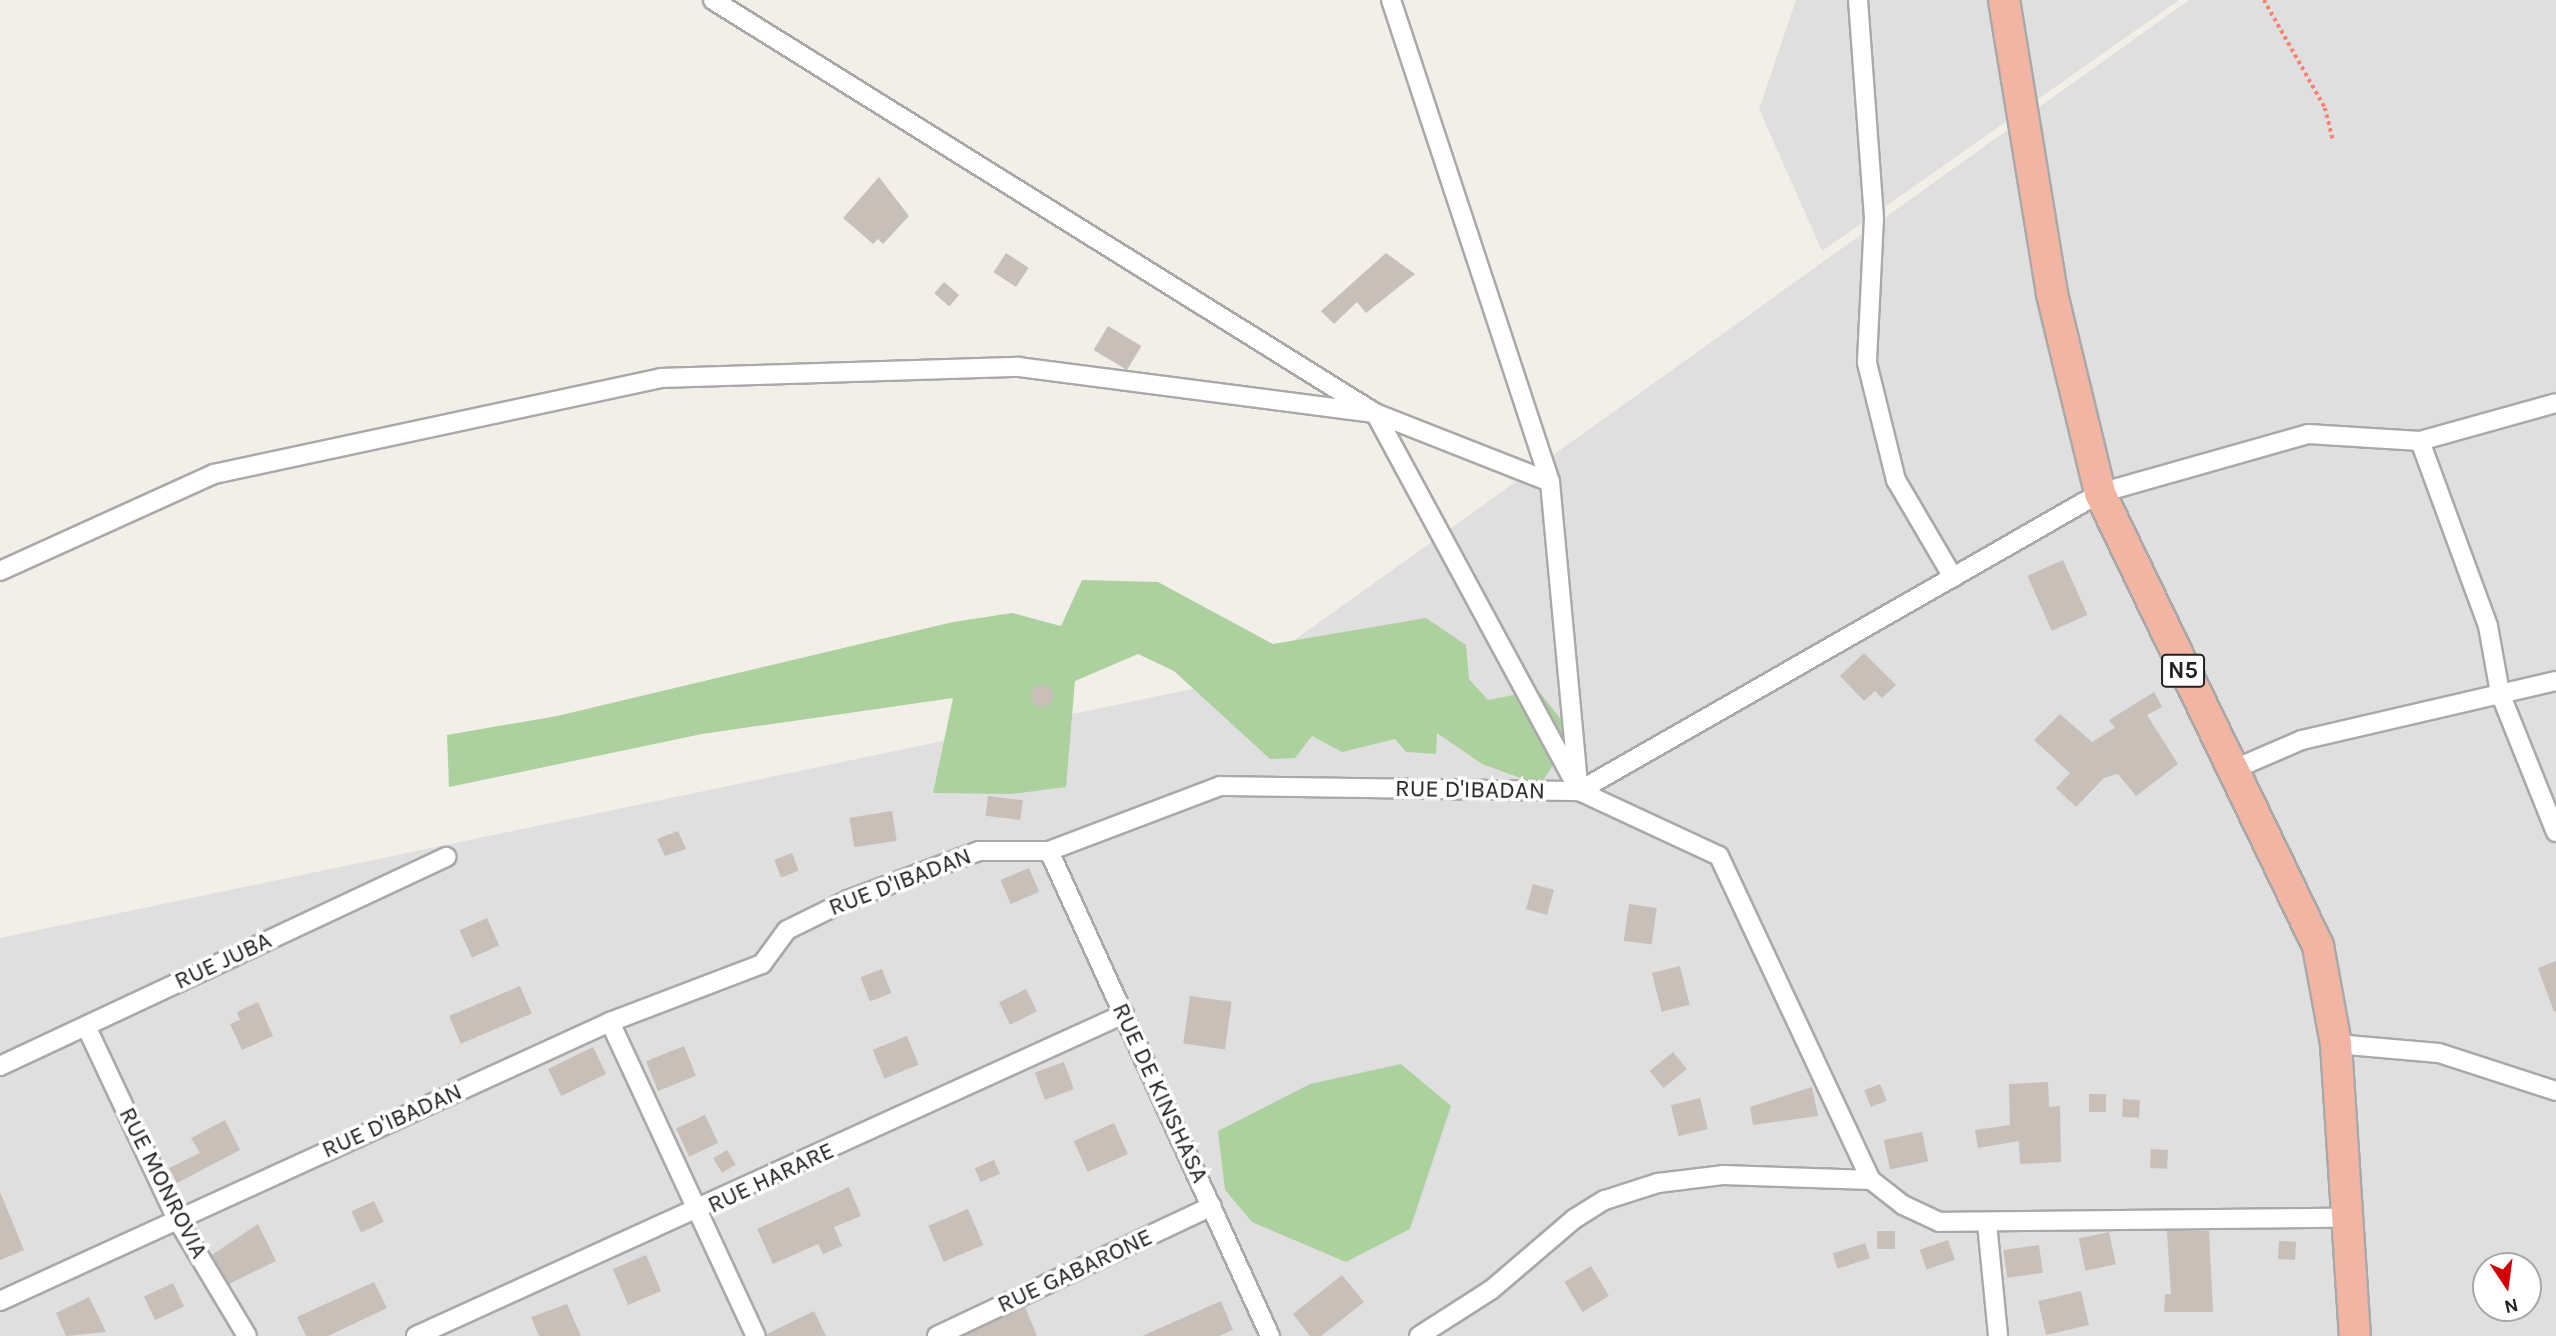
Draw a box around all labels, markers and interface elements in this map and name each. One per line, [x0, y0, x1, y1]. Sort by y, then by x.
road number: N5 [2160, 652, 2206, 691]
street label: RUE D'IBADAN [1395, 774, 1545, 806]
street label: RUE D'IBADAN [825, 842, 975, 922]
street label: RUE JUBA [170, 926, 276, 996]
street label: RUE DE KINSHASA [1106, 999, 1214, 1187]
street label: RUE D'IBADAN [318, 1077, 466, 1165]
street label: RUE MONROVIA [113, 1103, 213, 1263]
street label: RUE HARARE [703, 1136, 839, 1220]
street label: RUE GABARONE [993, 1223, 1157, 1319]
north arrow [2472, 1252, 2542, 1322]
text: N [2502, 1293, 2520, 1318]

